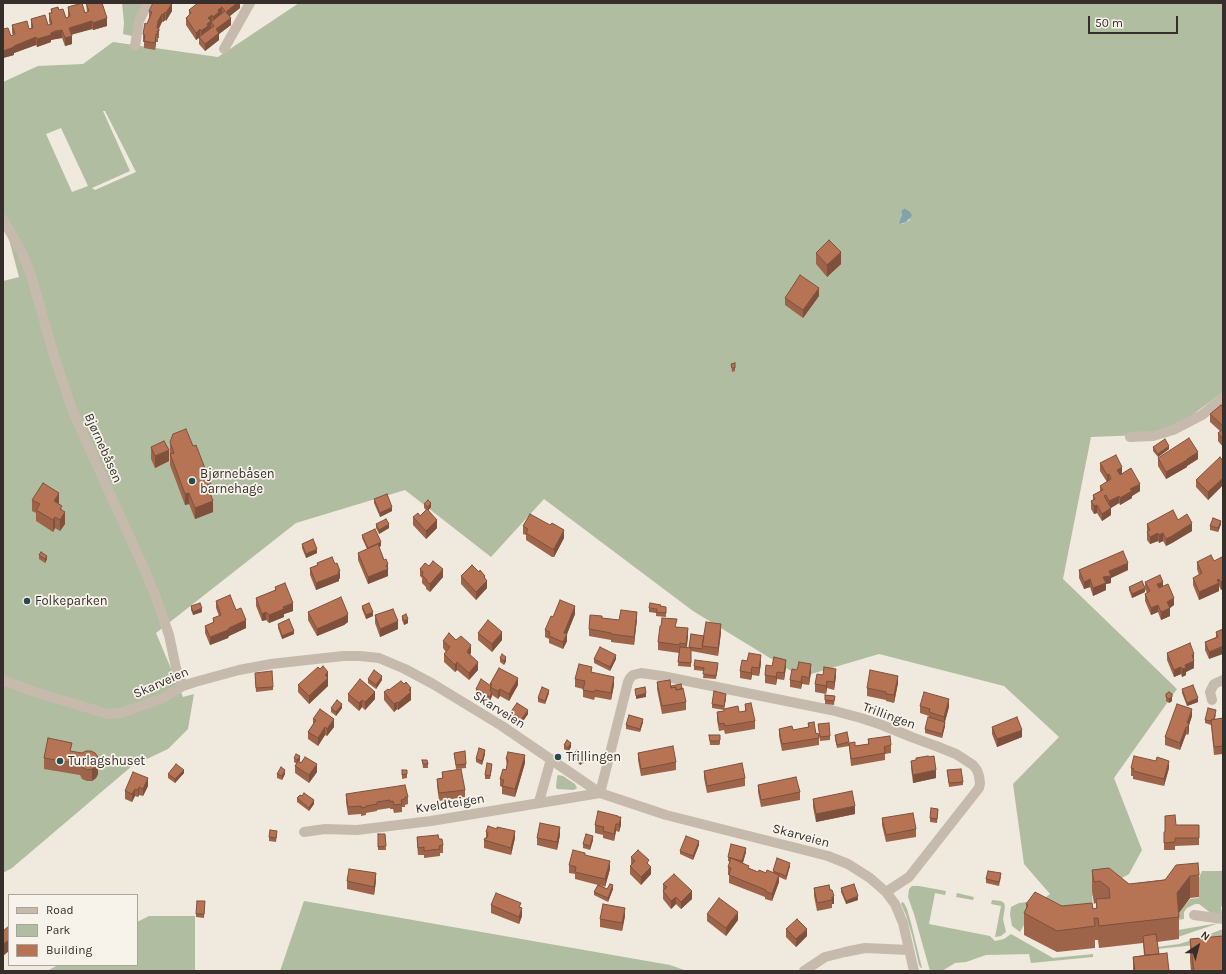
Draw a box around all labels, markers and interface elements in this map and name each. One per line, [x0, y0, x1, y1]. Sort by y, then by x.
scale bar [1090, 8, 1180, 34]
text: 50 m [1095, 16, 1123, 30]
street label: Bjørnebåsen [81, 411, 125, 485]
place label: Bjørnebåsen barnehage [200, 466, 275, 497]
marker: Bjørnebåsen barnehage [187, 476, 197, 486]
place label: Folkeparken [35, 593, 107, 609]
marker: Folkeparken [22, 596, 32, 606]
street label: Skarveien [131, 664, 191, 702]
street label: Skarveien [470, 688, 528, 732]
street label: Trillingen [860, 699, 918, 733]
place label: Trillingen [566, 749, 621, 765]
marker: Trillingen [553, 752, 563, 762]
place label: Turlagshuset [68, 753, 145, 769]
marker: Turlagshuset [55, 756, 65, 766]
street label: Kveldteigen [414, 791, 486, 817]
street label: Skarveien [771, 821, 831, 851]
legend [8, 894, 138, 966]
text: Road [46, 903, 74, 917]
text: Park [46, 923, 70, 937]
north arrow [1178, 926, 1218, 966]
text: N [1198, 928, 1212, 943]
text: Building [46, 943, 92, 957]

